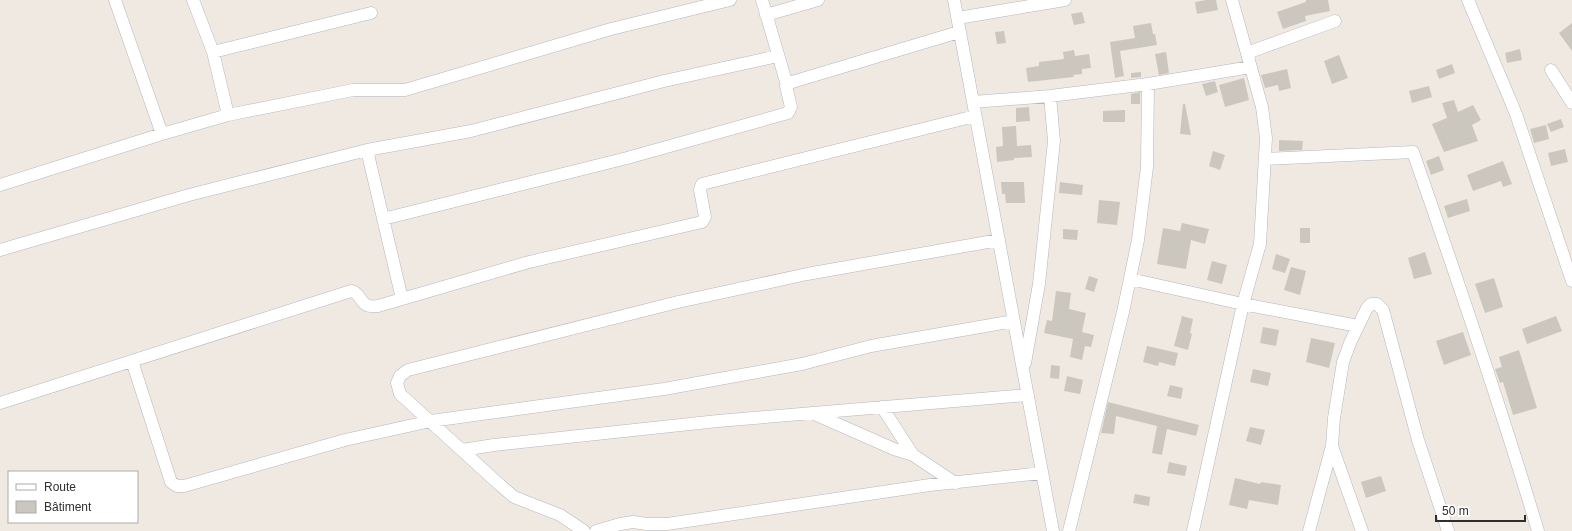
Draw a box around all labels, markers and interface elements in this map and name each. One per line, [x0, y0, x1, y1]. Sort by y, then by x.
legend [8, 471, 138, 523]
text: Route [44, 480, 76, 494]
scale bar [1436, 497, 1525, 523]
text: Bâtiment [44, 500, 92, 514]
text: 50 m [1442, 504, 1469, 518]

